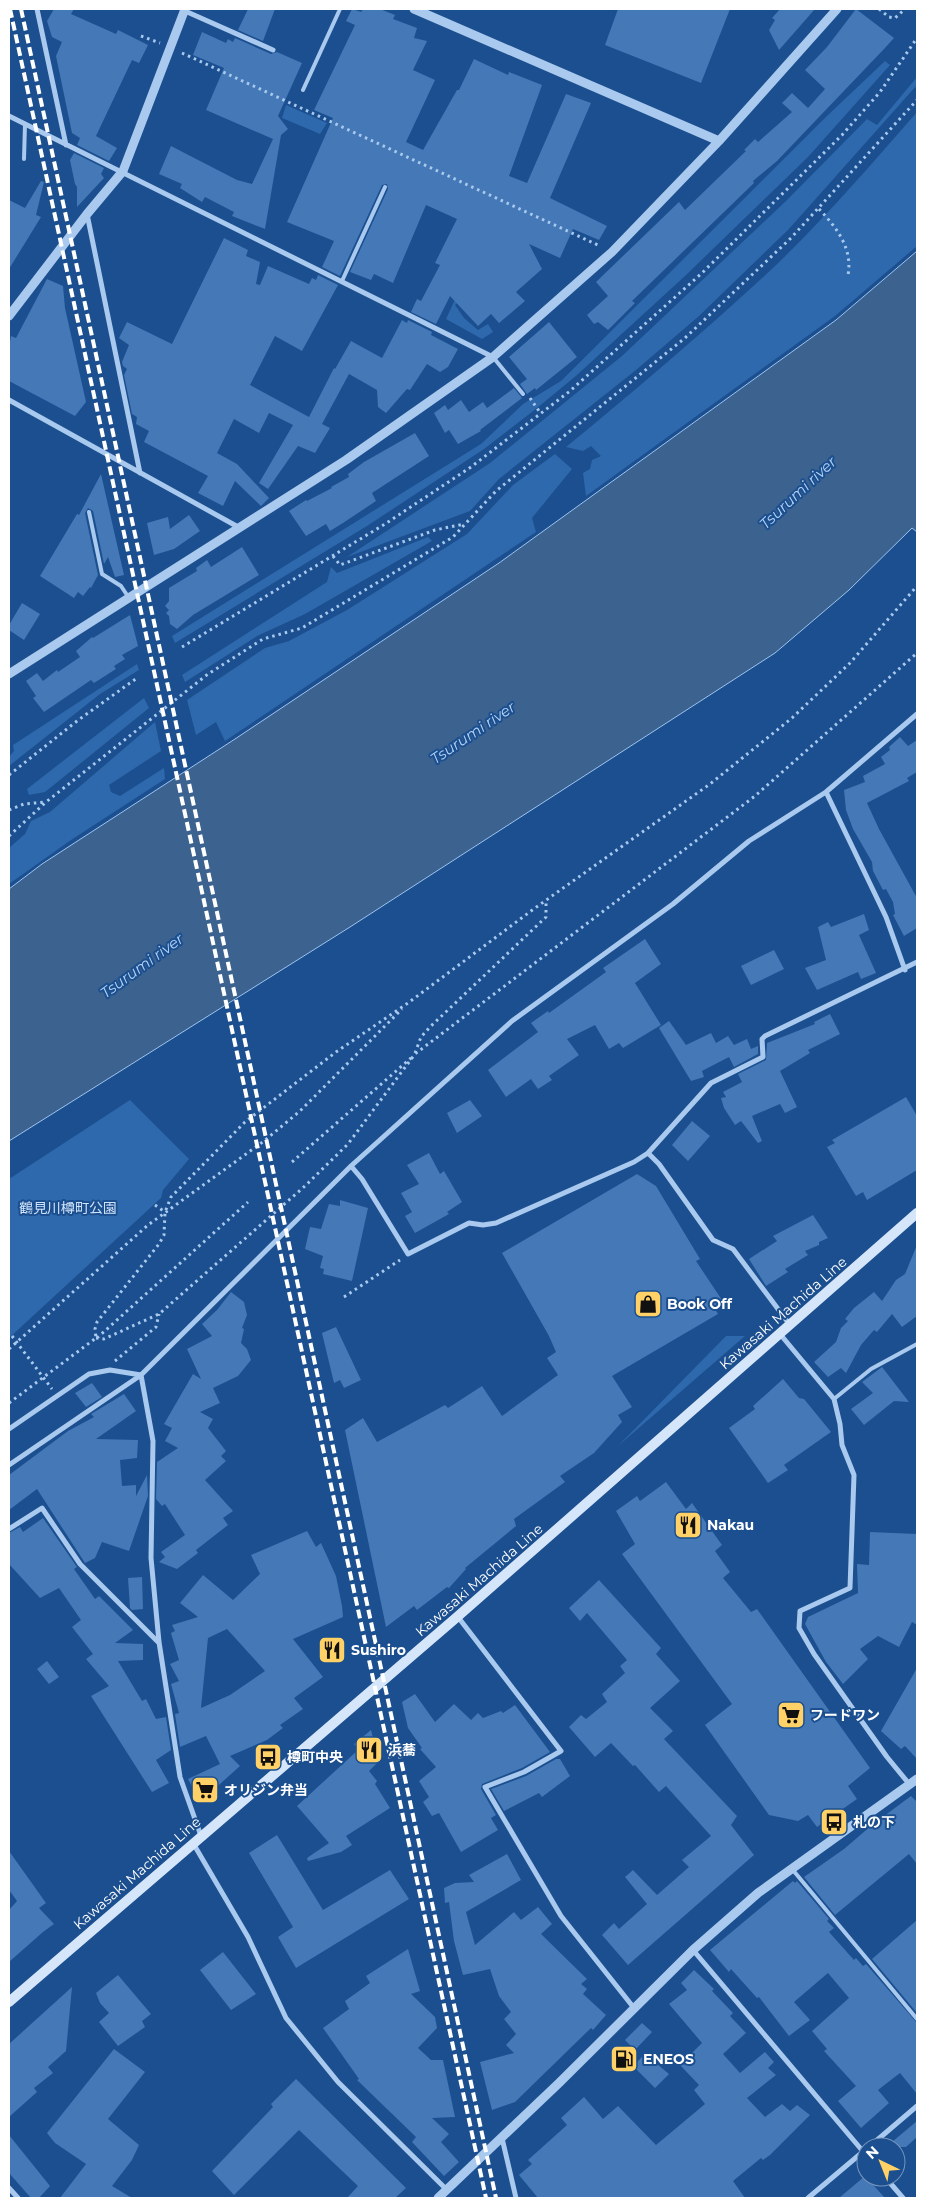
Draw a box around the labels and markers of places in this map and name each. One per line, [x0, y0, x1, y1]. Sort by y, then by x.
shop icon: Book Off [633, 1289, 663, 1319]
place label: Book Off [667, 1295, 733, 1313]
restaurant icon: Nakau [673, 1510, 703, 1540]
place label: Nakau [707, 1516, 754, 1534]
restaurant icon: Sushiro [317, 1635, 347, 1665]
place label: Sushiro [351, 1641, 406, 1659]
supermarket icon: フードワン [776, 1700, 806, 1730]
place label: フードワン [810, 1706, 880, 1724]
restaurant icon: 浜蕎 [354, 1735, 384, 1765]
place label: 浜蕎 [388, 1741, 416, 1759]
bus stop icon: 樽町中央 [253, 1742, 283, 1772]
place label: 樽町中央 [287, 1748, 343, 1766]
supermarket icon: オリジン弁当 [190, 1775, 220, 1805]
place label: オリジン弁当 [224, 1781, 308, 1799]
bus stop icon: 札の下 [819, 1807, 849, 1837]
place label: 札の下 [853, 1813, 895, 1831]
fuel station icon: ENEOS [609, 2044, 639, 2074]
place label: ENEOS [643, 2050, 694, 2068]

